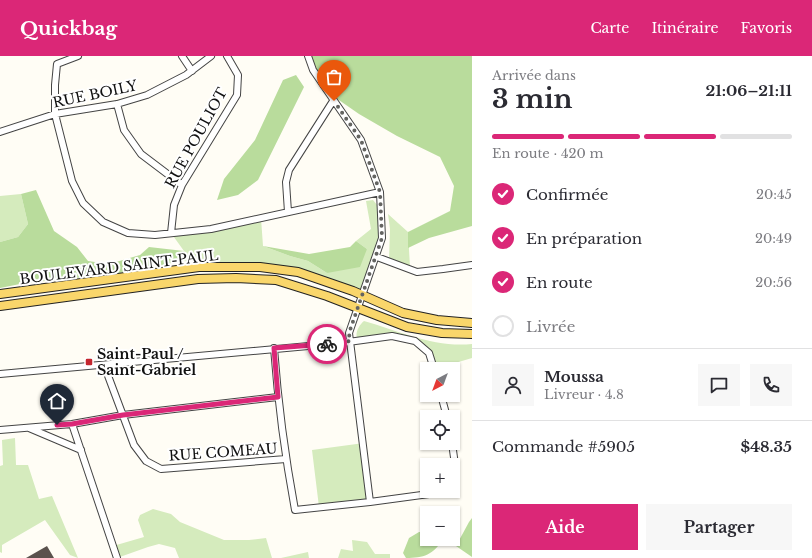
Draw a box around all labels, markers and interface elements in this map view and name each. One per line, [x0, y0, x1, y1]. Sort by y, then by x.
text: Quickbag [20, 17, 117, 40]
text: Carte [590, 19, 629, 37]
text: Itinéraire [651, 19, 718, 37]
text: Favoris [740, 19, 792, 37]
pin [317, 60, 351, 101]
icon: bag [323, 66, 345, 88]
text: Arrivée dans [492, 67, 576, 84]
street label: RUE BOILY [51, 76, 140, 112]
text: 21:06–21:11 [705, 81, 792, 100]
text: 3 min [492, 83, 573, 115]
street label: RUE POULIOT [161, 85, 231, 191]
text: En route · 420 m [492, 145, 604, 162]
icon: check [492, 183, 514, 205]
text: Confirmée [526, 185, 608, 204]
text: 20:45 [756, 186, 792, 203]
icon: check [492, 227, 514, 249]
text: En préparation [526, 229, 642, 248]
text: 20:49 [755, 230, 792, 247]
street label: BOULEVARD SAINT-PAUL [19, 246, 219, 288]
icon: check [492, 271, 514, 293]
text: En route [526, 273, 593, 292]
text: 20:56 [755, 274, 792, 291]
text: Livrée [526, 317, 575, 336]
courier [307, 324, 347, 364]
icon: bike [316, 333, 338, 355]
place label: Saint-Paul / Saint-Gabriel [97, 345, 196, 379]
marker: Saint-Paul / Saint-Gabriel [84, 357, 94, 367]
north arrow [420, 362, 460, 402]
map controls [420, 362, 460, 546]
button: person [492, 364, 534, 406]
button: chat [698, 364, 740, 406]
button: phone [750, 364, 792, 406]
text: Moussa [544, 367, 604, 386]
pin [40, 384, 74, 425]
text: Livreur · 4.8 [544, 386, 624, 403]
icon: home [46, 390, 68, 412]
button: locate [420, 410, 460, 450]
text: Commande #5905 [492, 437, 635, 456]
text: $48.35 [740, 437, 792, 456]
street label: RUE COMEAU [168, 439, 278, 465]
button: + [420, 458, 460, 498]
button: Aide [492, 504, 638, 550]
button: Partager [646, 504, 792, 550]
button: − [420, 506, 460, 546]

